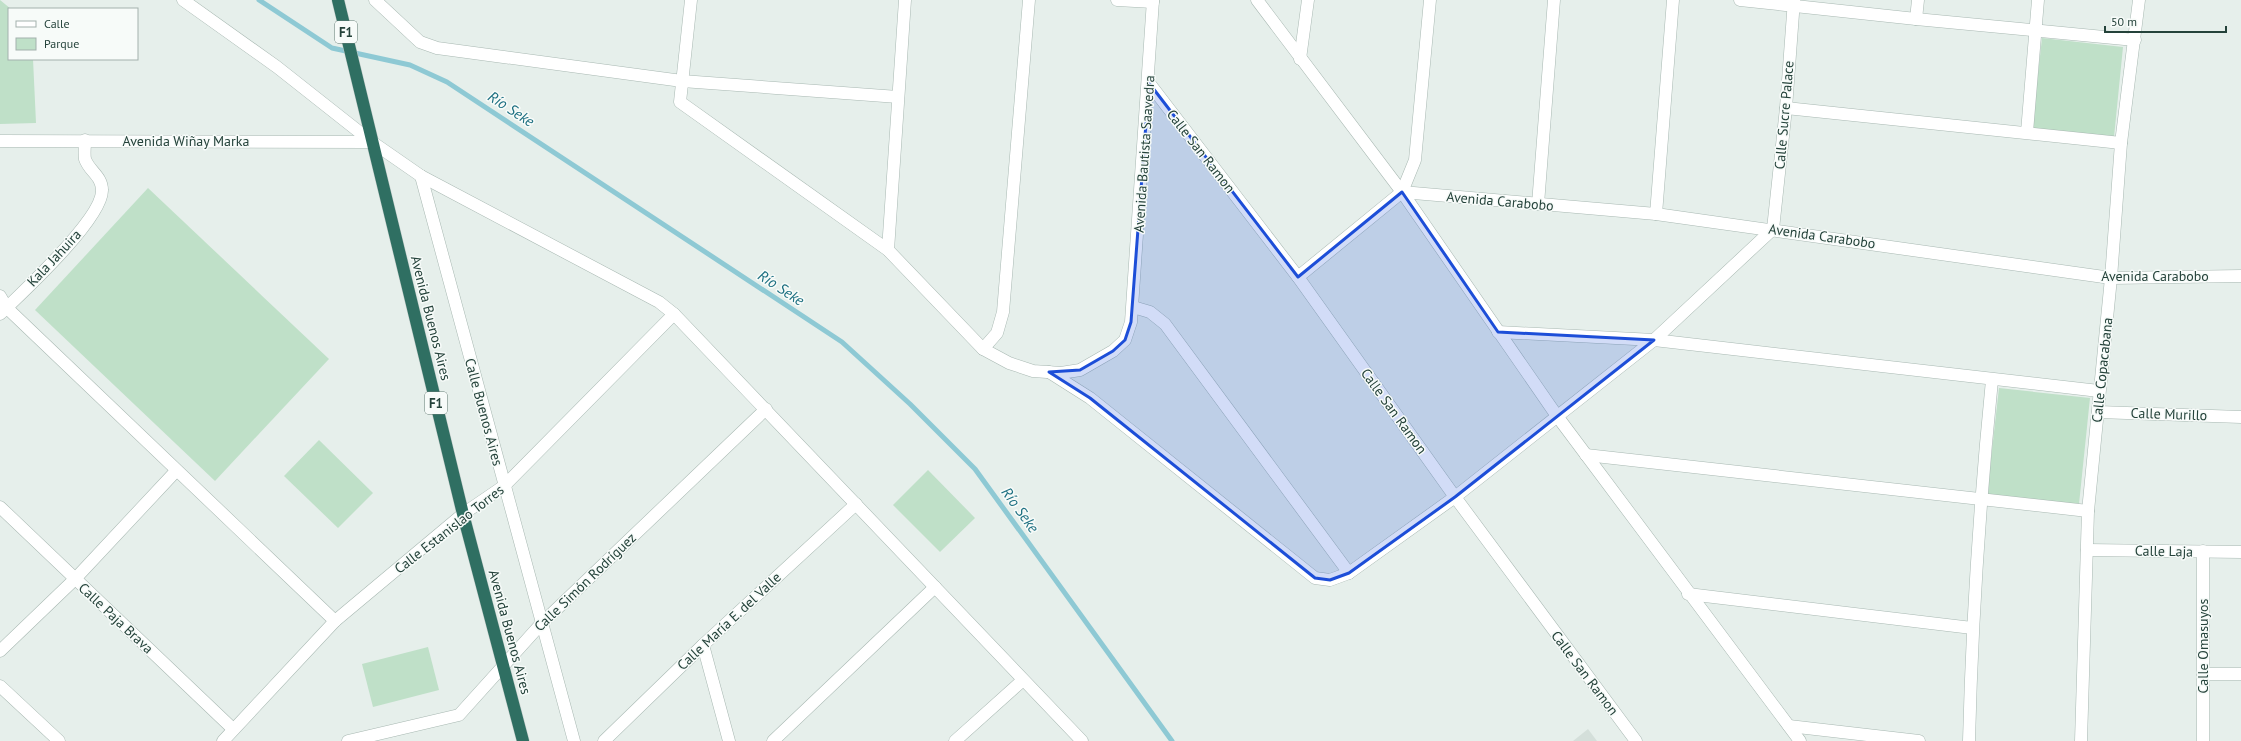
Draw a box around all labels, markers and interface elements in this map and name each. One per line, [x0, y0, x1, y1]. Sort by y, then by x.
legend [8, 8, 138, 60]
scale bar [2105, 8, 2226, 34]
text: 50 m [2111, 14, 2137, 29]
text: Calle [44, 16, 70, 31]
road number: F1 [335, 21, 357, 43]
text: Parque [44, 36, 79, 51]
street label: Calle Sucre Palace [1770, 60, 1798, 170]
street label: Avenida Bautista Saavedra [1130, 75, 1158, 233]
water label: Río Seke [485, 87, 538, 131]
street label: Calle San Ramon [1163, 106, 1239, 196]
street label: Avenida Wiñay Marka [123, 132, 249, 150]
street label: Avenida Carabobo [1446, 187, 1554, 215]
street label: Avenida Carabobo [1767, 220, 1877, 252]
street label: Kala Jahuira [23, 226, 85, 290]
street label: Avenida Buenos Aires [407, 254, 455, 382]
water label: Río Seke [755, 266, 808, 310]
street label: Avenida Carabobo [2101, 267, 2209, 285]
street label: Calle Copacabana [2088, 316, 2116, 423]
street label: Calle Buenos Aires [461, 356, 507, 468]
street label: Calle San Ramon [1357, 365, 1431, 457]
road number: F1 [425, 392, 447, 414]
street label: Calle Murillo [2130, 404, 2208, 424]
street label: Calle Estanislao Torres [391, 481, 507, 577]
water label: Río Seke [998, 483, 1043, 536]
street label: Calle Simón Rodríguez [530, 529, 640, 635]
street label: Calle Laja [2135, 541, 2193, 561]
street label: Avenida Buenos Aires [485, 568, 535, 696]
street label: Calle María E. del Valle [673, 568, 785, 674]
street label: Calle Paja Brava [75, 579, 157, 657]
street label: Calle Omasuyos [2194, 598, 2212, 693]
street label: Calle San Ramon [1547, 627, 1623, 719]

